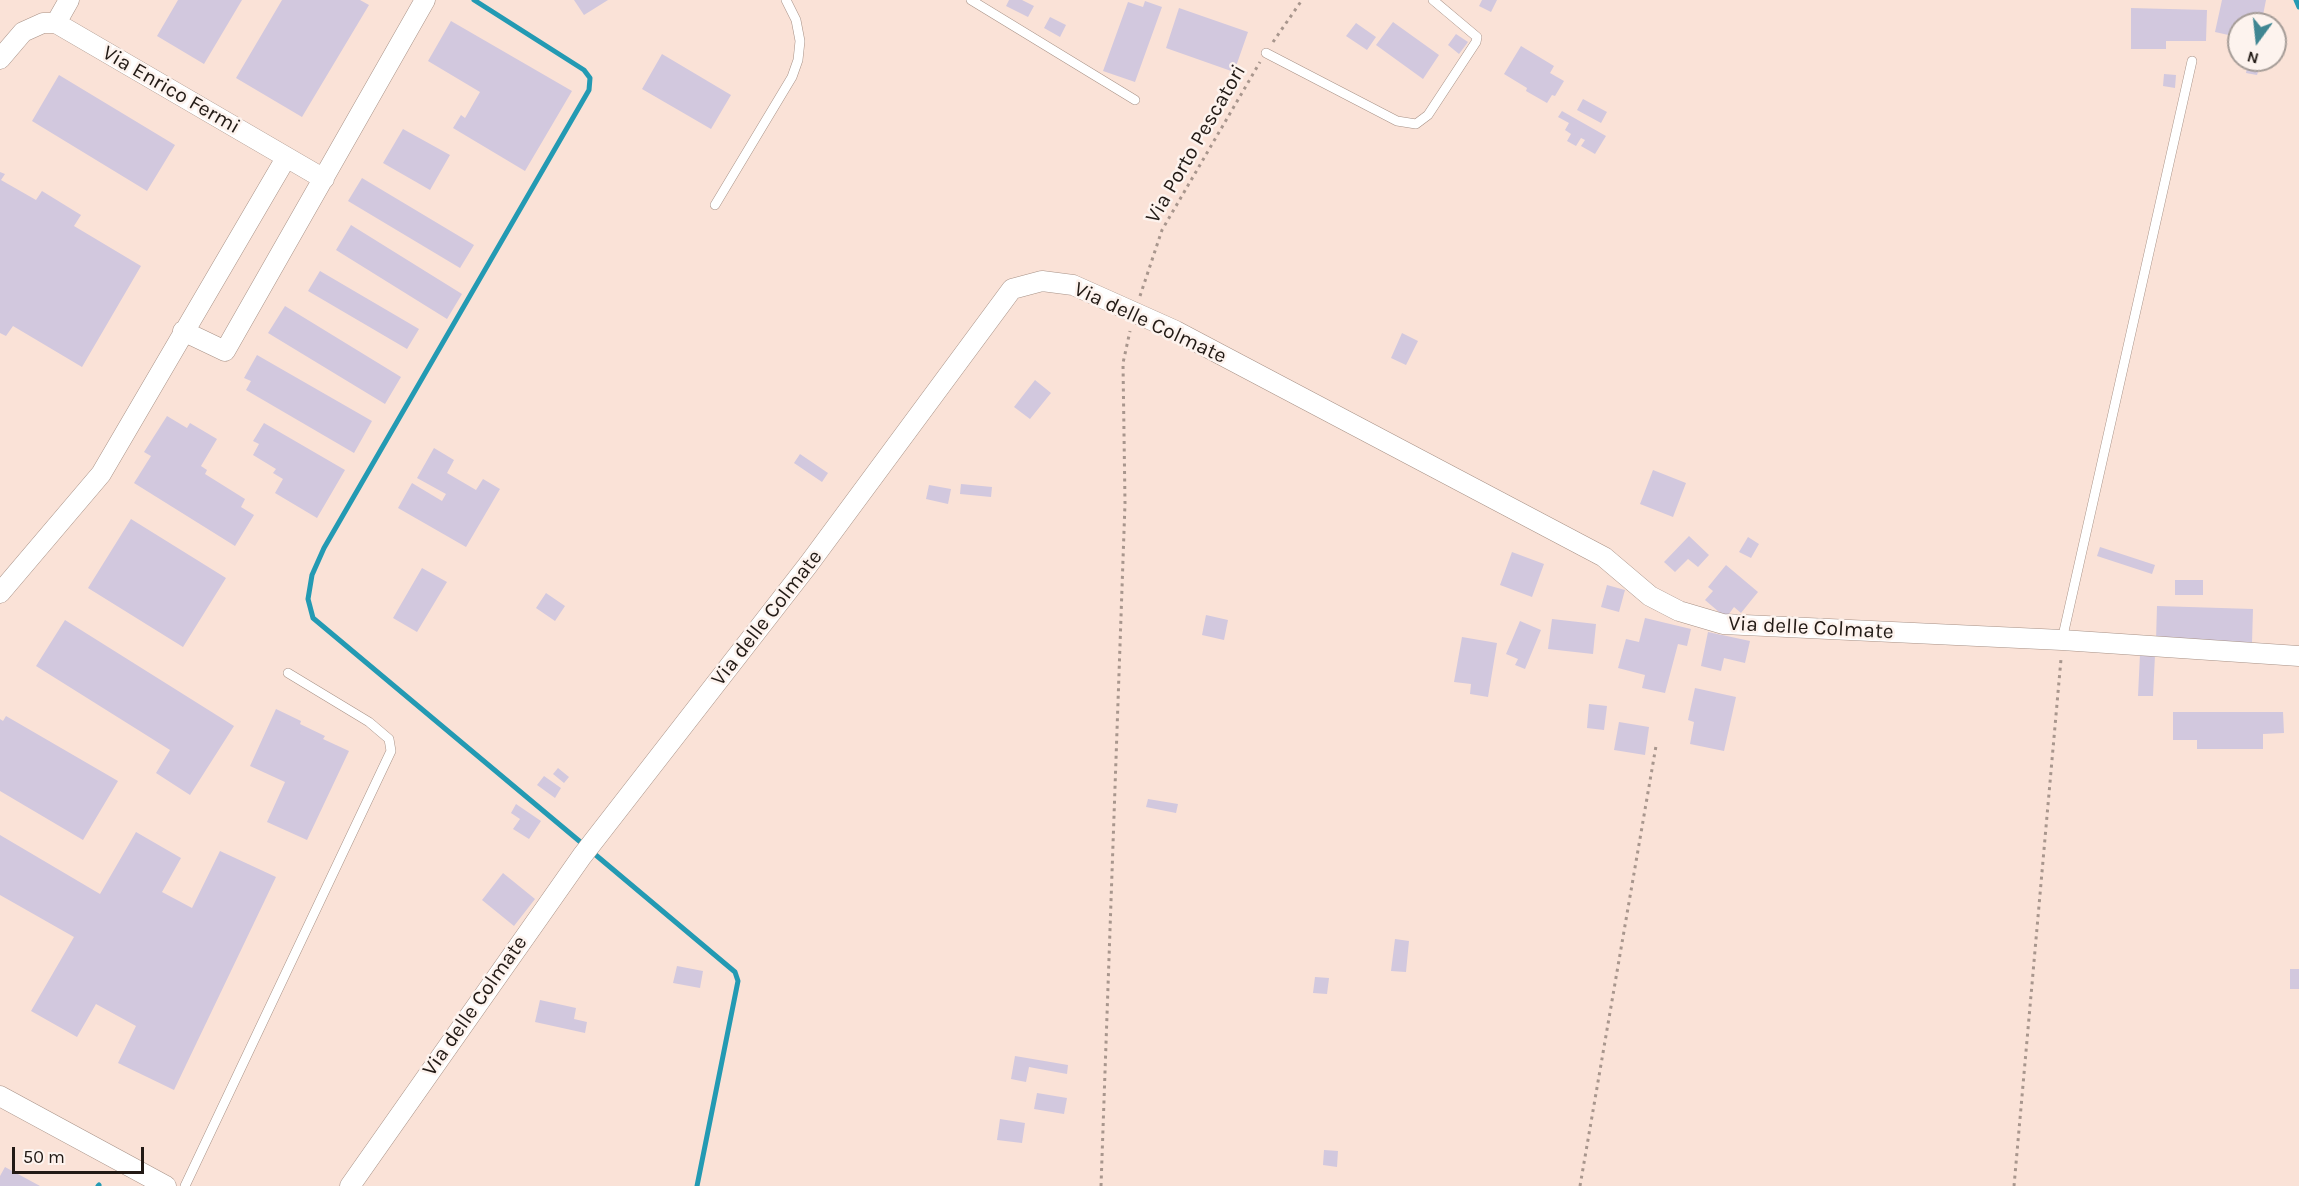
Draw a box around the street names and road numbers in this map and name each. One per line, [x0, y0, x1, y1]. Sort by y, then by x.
street label: Via Enrico Fermi [98, 40, 244, 140]
street label: Via Porto Pescatori [1140, 60, 1252, 228]
street label: Via delle Colmate [1070, 277, 1230, 369]
street label: Via delle Colmate [706, 545, 828, 691]
street label: Via delle Colmate [1728, 611, 1894, 645]
street label: Via delle Colmate [417, 931, 533, 1081]

